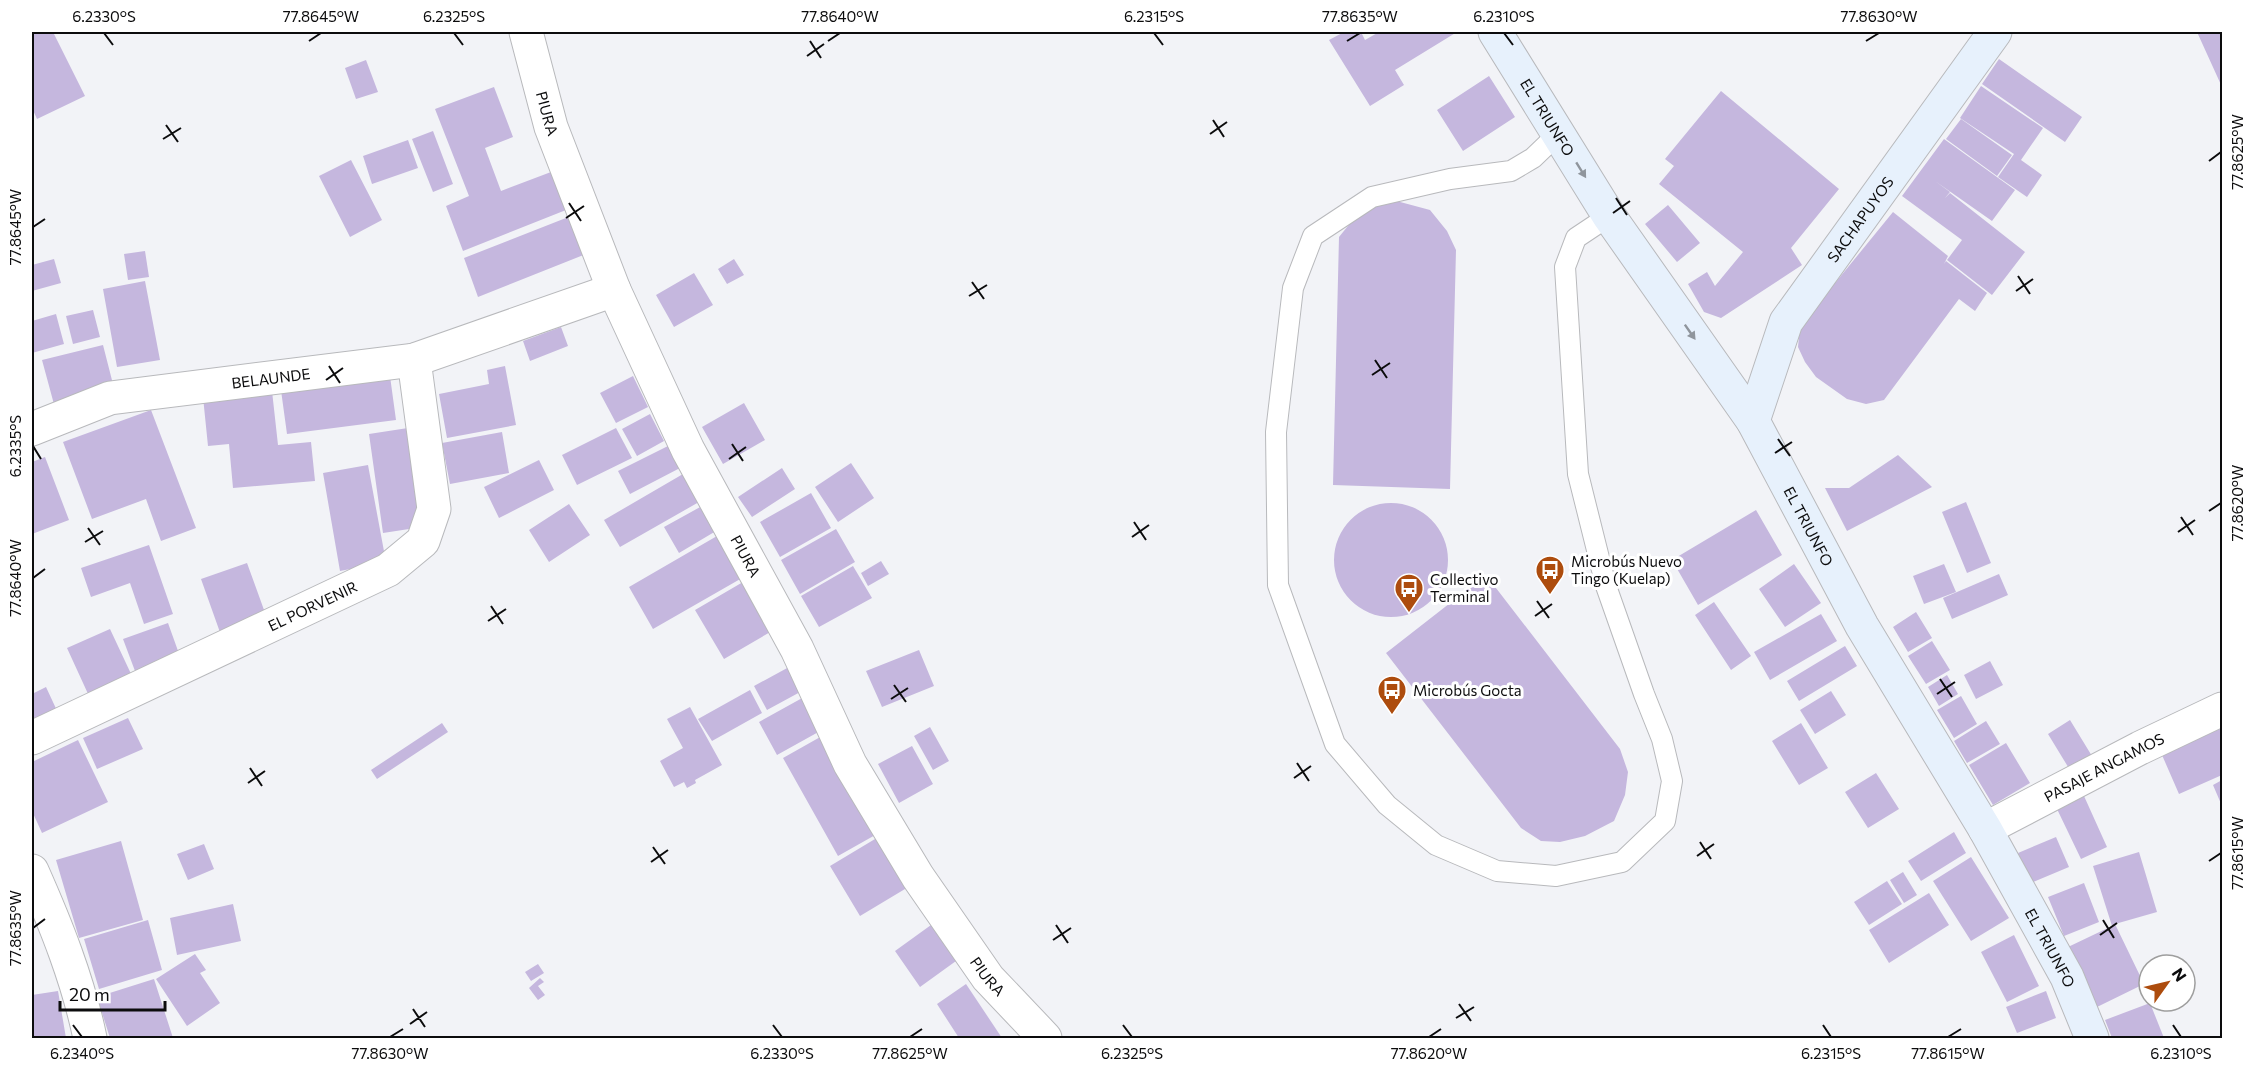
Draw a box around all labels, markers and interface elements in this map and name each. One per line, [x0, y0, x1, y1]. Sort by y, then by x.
text: 6.2330°S [72, 7, 136, 25]
text: 77.8645°W [283, 7, 359, 25]
text: 6.2325°S [423, 7, 485, 25]
text: 77.8640°W [801, 7, 879, 25]
text: 6.2315°S [1124, 7, 1184, 25]
text: 77.8635°W [1322, 7, 1398, 25]
text: 6.2310°S [1473, 7, 1535, 25]
text: 77.8630°W [1841, 7, 1917, 25]
street label: EL TRIUNFO [1517, 75, 1578, 159]
street label: PIURA [533, 89, 562, 138]
text: 77.8625°W [2228, 114, 2246, 190]
one-way arrow [1575, 162, 1586, 178]
street label: SACHAPUYOS [1823, 173, 1897, 266]
text: 77.8645°W [6, 189, 24, 265]
one-way arrow [1684, 323, 1696, 339]
street label: BELAUNDE [230, 364, 311, 392]
text: 6.2335°S [6, 415, 24, 477]
text: 77.8620°W [2228, 465, 2246, 541]
street label: EL TRIUNFO [1780, 483, 1837, 569]
street label: PIURA [727, 532, 765, 580]
text: 77.8640°W [6, 539, 24, 617]
place label: Microbús Nuevo Tingo (Kuelap) [1571, 552, 1682, 587]
bus stop icon: Microbús Nuevo Tingo (Kuelap) [1534, 554, 1566, 596]
place label: Collectivo Terminal [1430, 570, 1499, 605]
bus stop icon: Collectivo Terminal [1393, 572, 1425, 614]
street label: EL PORVENIR [265, 577, 360, 634]
bus stop icon: Microbús Gocta [1376, 674, 1408, 716]
place label: Microbús Gocta [1413, 681, 1522, 699]
street label: PASAJE ANGAMOS [2041, 729, 2167, 806]
text: 77.8615°W [2228, 816, 2246, 890]
text: 77.8635°W [6, 890, 24, 966]
street label: EL TRIUNFO [2022, 905, 2079, 990]
street label: PIURA [967, 953, 1009, 999]
north arrow [2137, 953, 2197, 1013]
text: N [2169, 964, 2191, 985]
scale bar [60, 974, 165, 1012]
text: 20 m [69, 983, 110, 1005]
text: 6.2340°S [50, 1044, 114, 1062]
text: 77.8630°W [352, 1044, 428, 1062]
text: 6.2330°S [750, 1044, 814, 1062]
text: 77.8625°W [872, 1044, 948, 1062]
text: 6.2325°S [1101, 1044, 1163, 1062]
text: 77.8620°W [1391, 1044, 1467, 1062]
text: 6.2315°S [1801, 1044, 1861, 1062]
text: 77.8615°W [1911, 1044, 1985, 1062]
text: 6.2310°S [2150, 1044, 2212, 1062]

